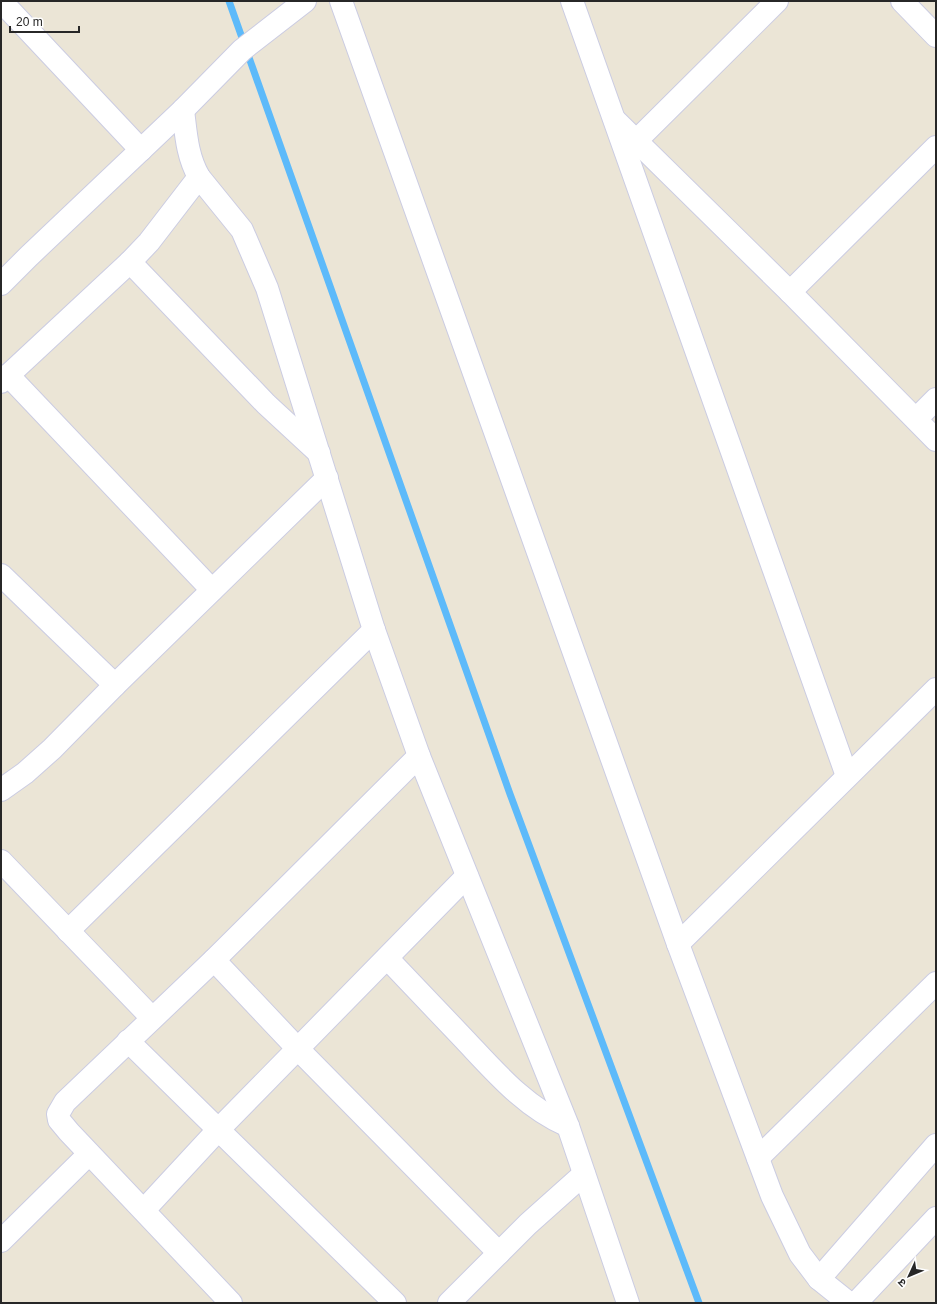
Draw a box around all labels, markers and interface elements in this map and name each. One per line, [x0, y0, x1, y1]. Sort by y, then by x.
scale bar [10, 8, 79, 34]
text: 20 m [16, 15, 43, 29]
north arrow [889, 1256, 929, 1296]
text: उ [895, 1276, 908, 1289]

